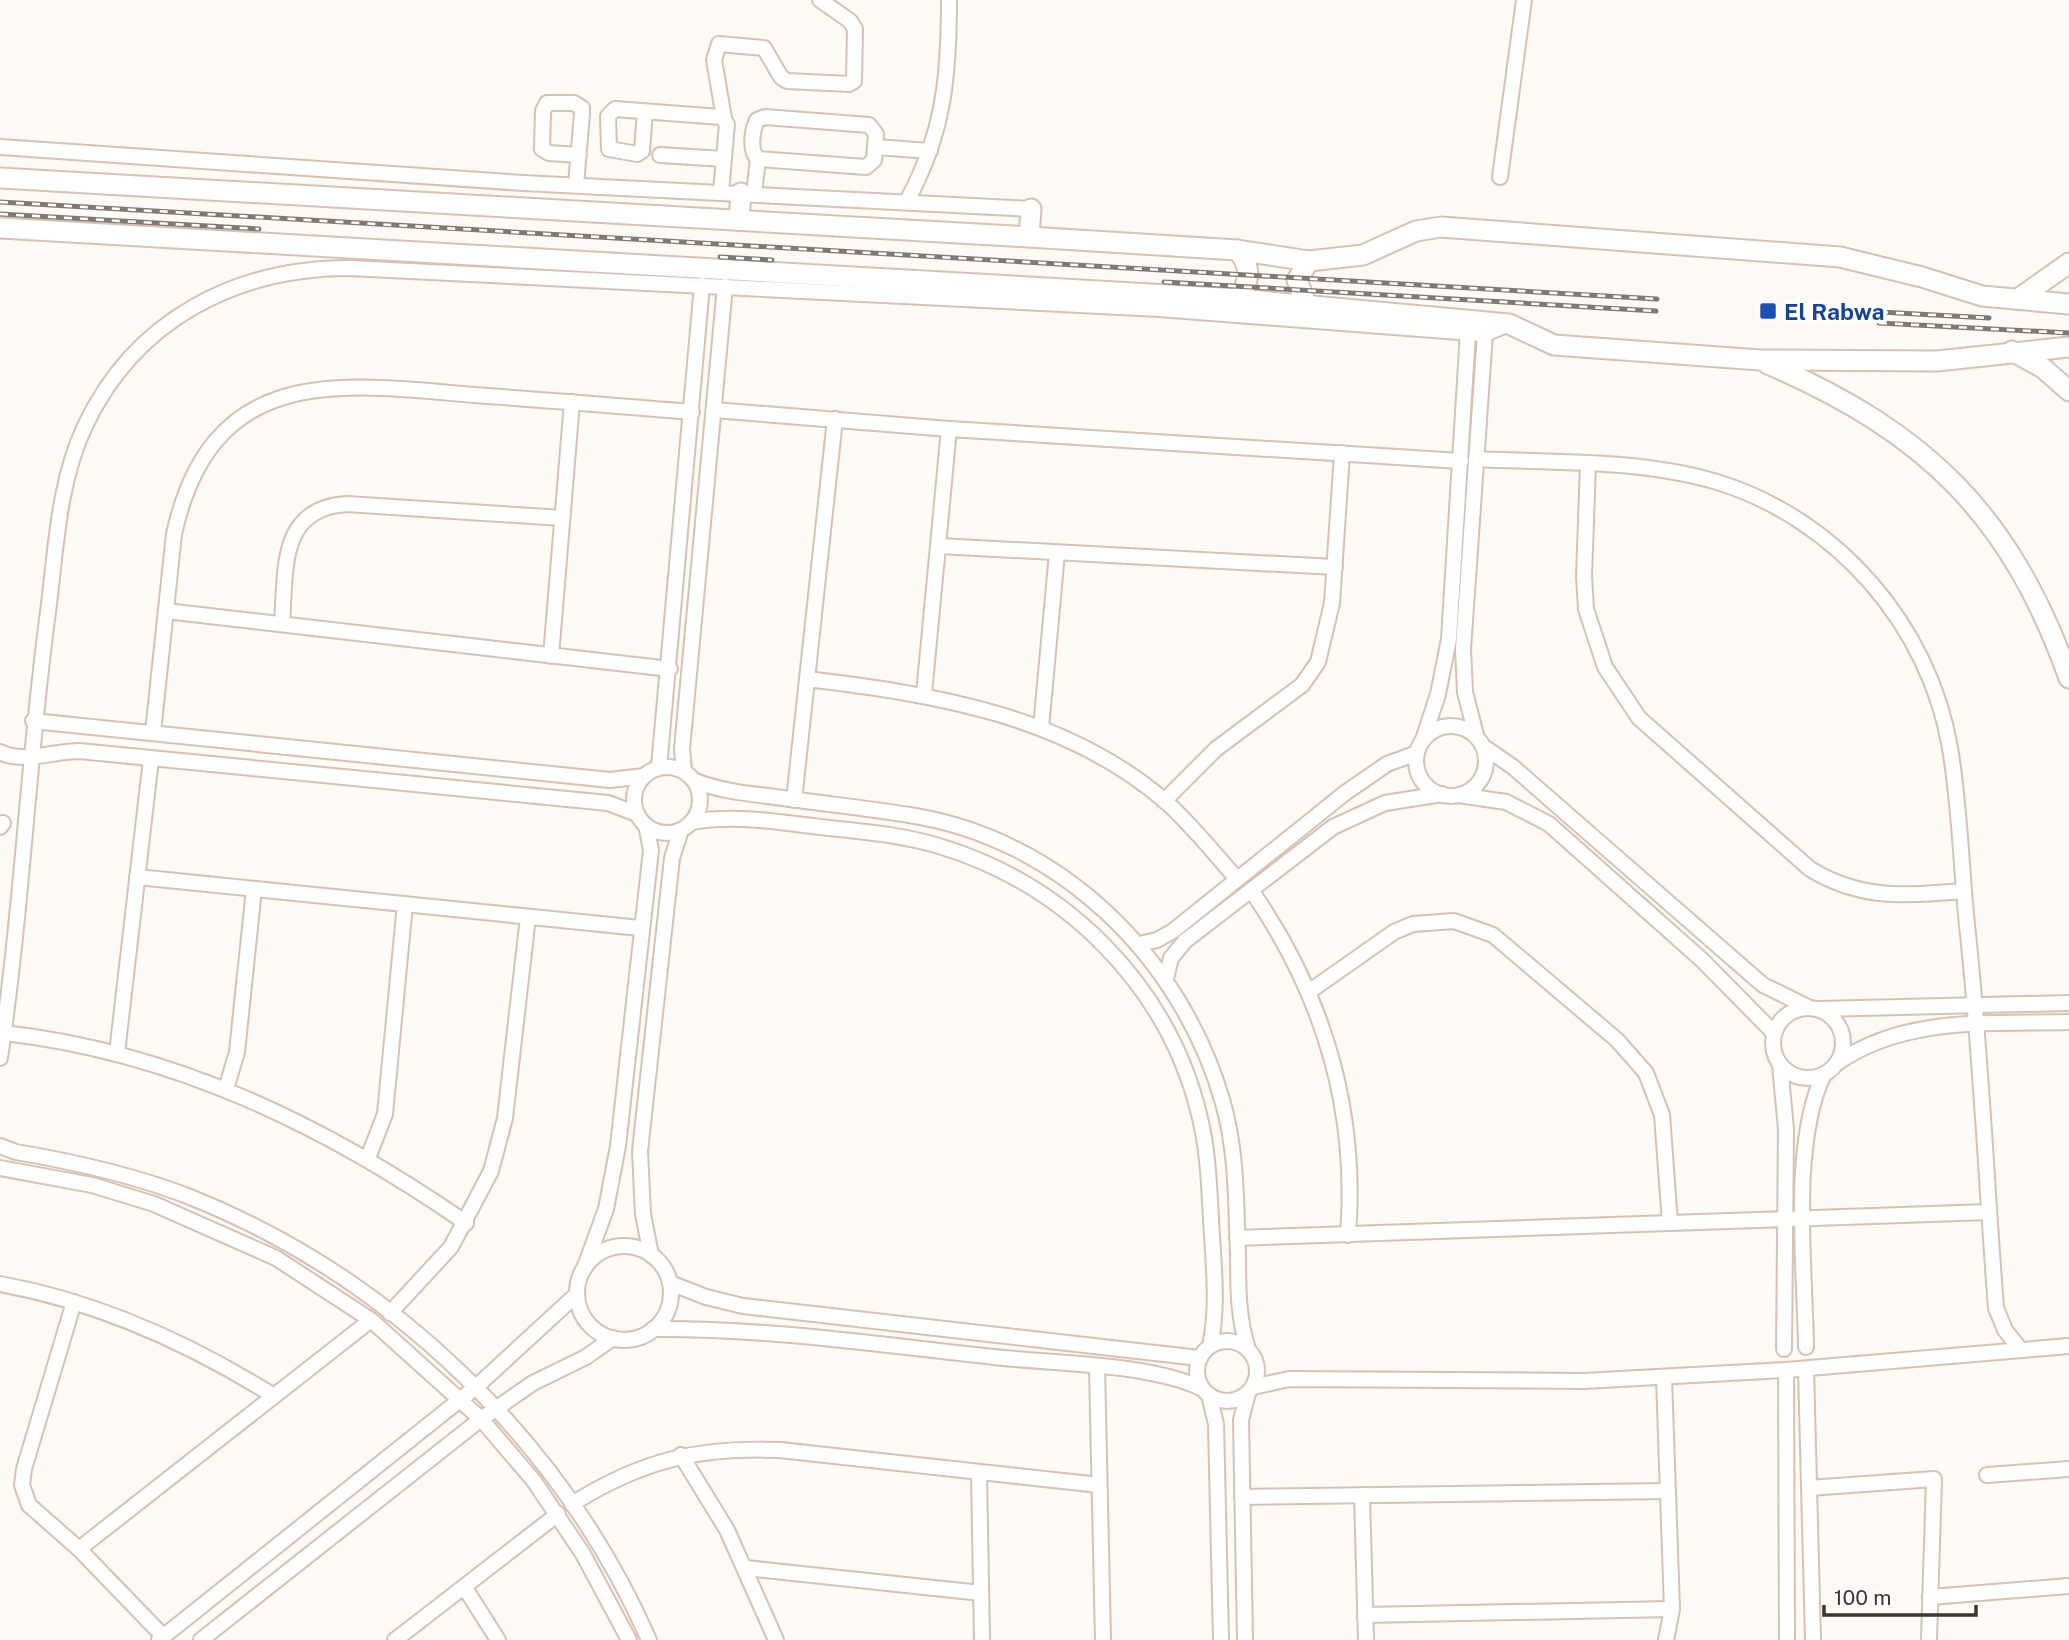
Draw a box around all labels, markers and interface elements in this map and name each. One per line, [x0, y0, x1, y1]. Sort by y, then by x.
place label: El Rabwa [1784, 298, 1884, 325]
marker: El Rabwa [1758, 301, 1778, 321]
scale bar [1824, 1574, 1976, 1618]
text: 100 m [1834, 1585, 1891, 1610]

